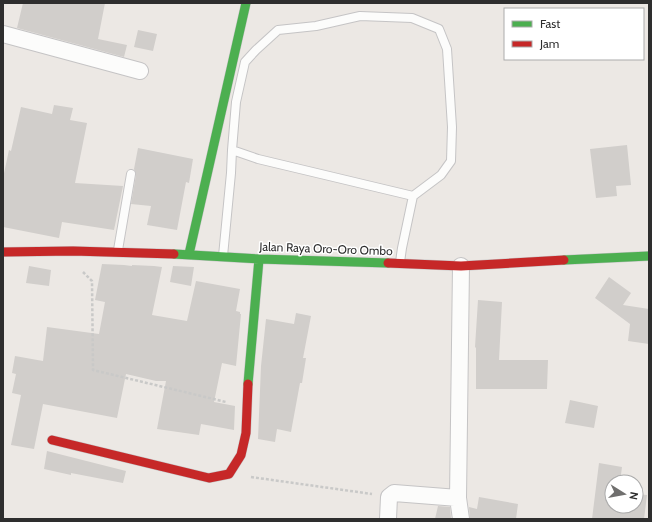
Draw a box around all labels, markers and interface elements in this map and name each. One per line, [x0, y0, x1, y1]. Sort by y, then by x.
legend [504, 8, 644, 60]
text: Fast [540, 16, 560, 31]
text: Jam [539, 36, 559, 51]
street label: Jalan Raya Oro-Oro Ombo [258, 239, 393, 258]
north arrow [604, 474, 644, 514]
text: N [626, 491, 641, 501]

